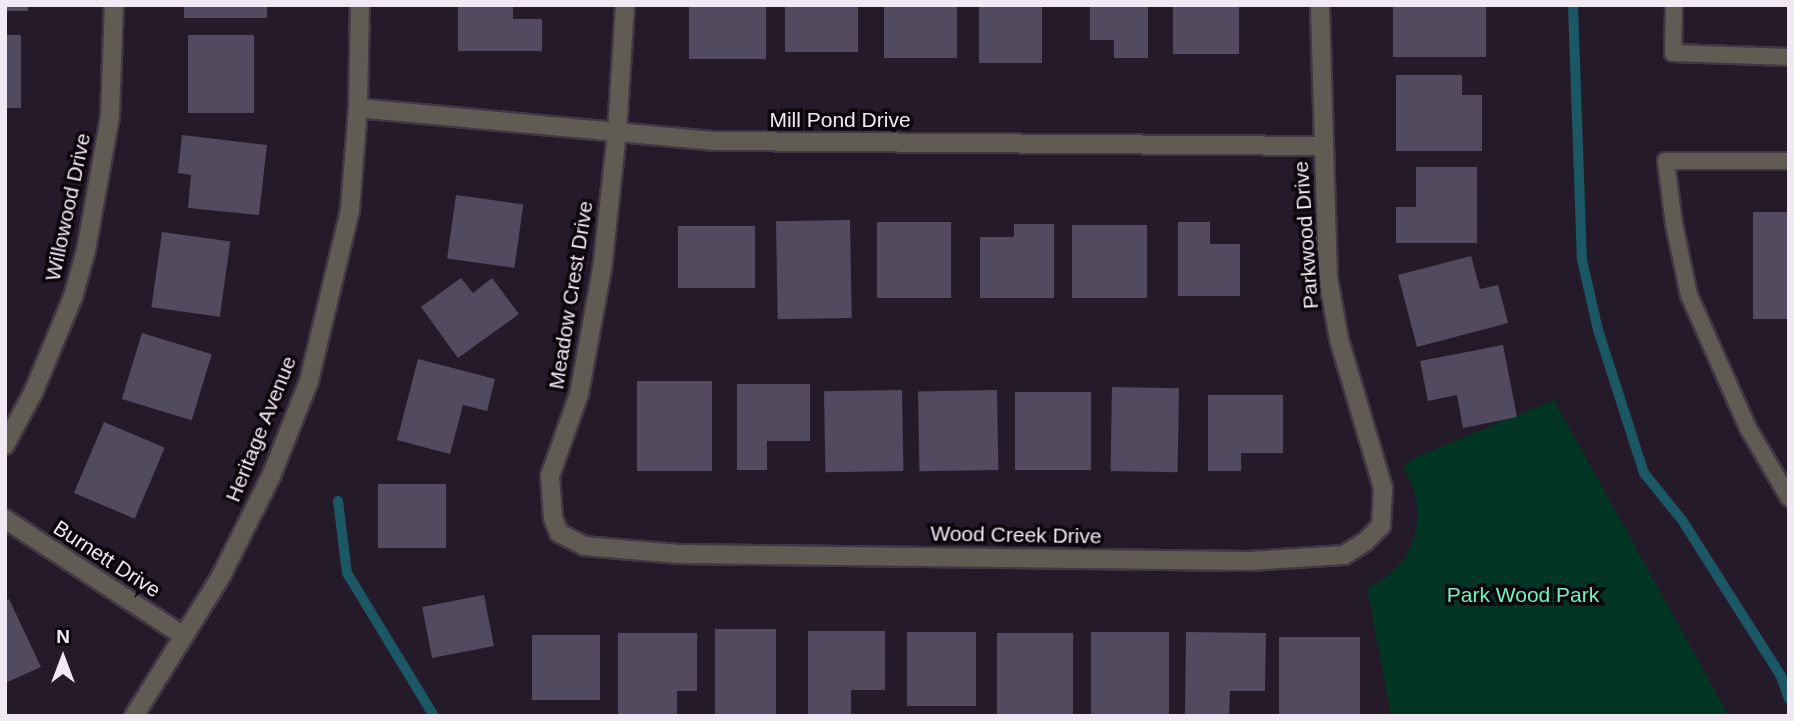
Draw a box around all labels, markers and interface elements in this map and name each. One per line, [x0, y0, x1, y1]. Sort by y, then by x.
street label: Mill Pond Drive [769, 107, 911, 133]
street label: Willowood Drive [40, 131, 96, 283]
street label: Parkwood Drive [1288, 160, 1324, 310]
street label: Meadow Crest Drive [544, 199, 598, 391]
street label: Heritage Avenue [220, 352, 302, 506]
street label: Burnett Drive [49, 515, 165, 603]
street label: Wood Creek Drive [930, 521, 1102, 549]
park label: Park Wood Park [1447, 582, 1599, 608]
north arrow [28, 623, 98, 693]
text: N [56, 626, 70, 647]

